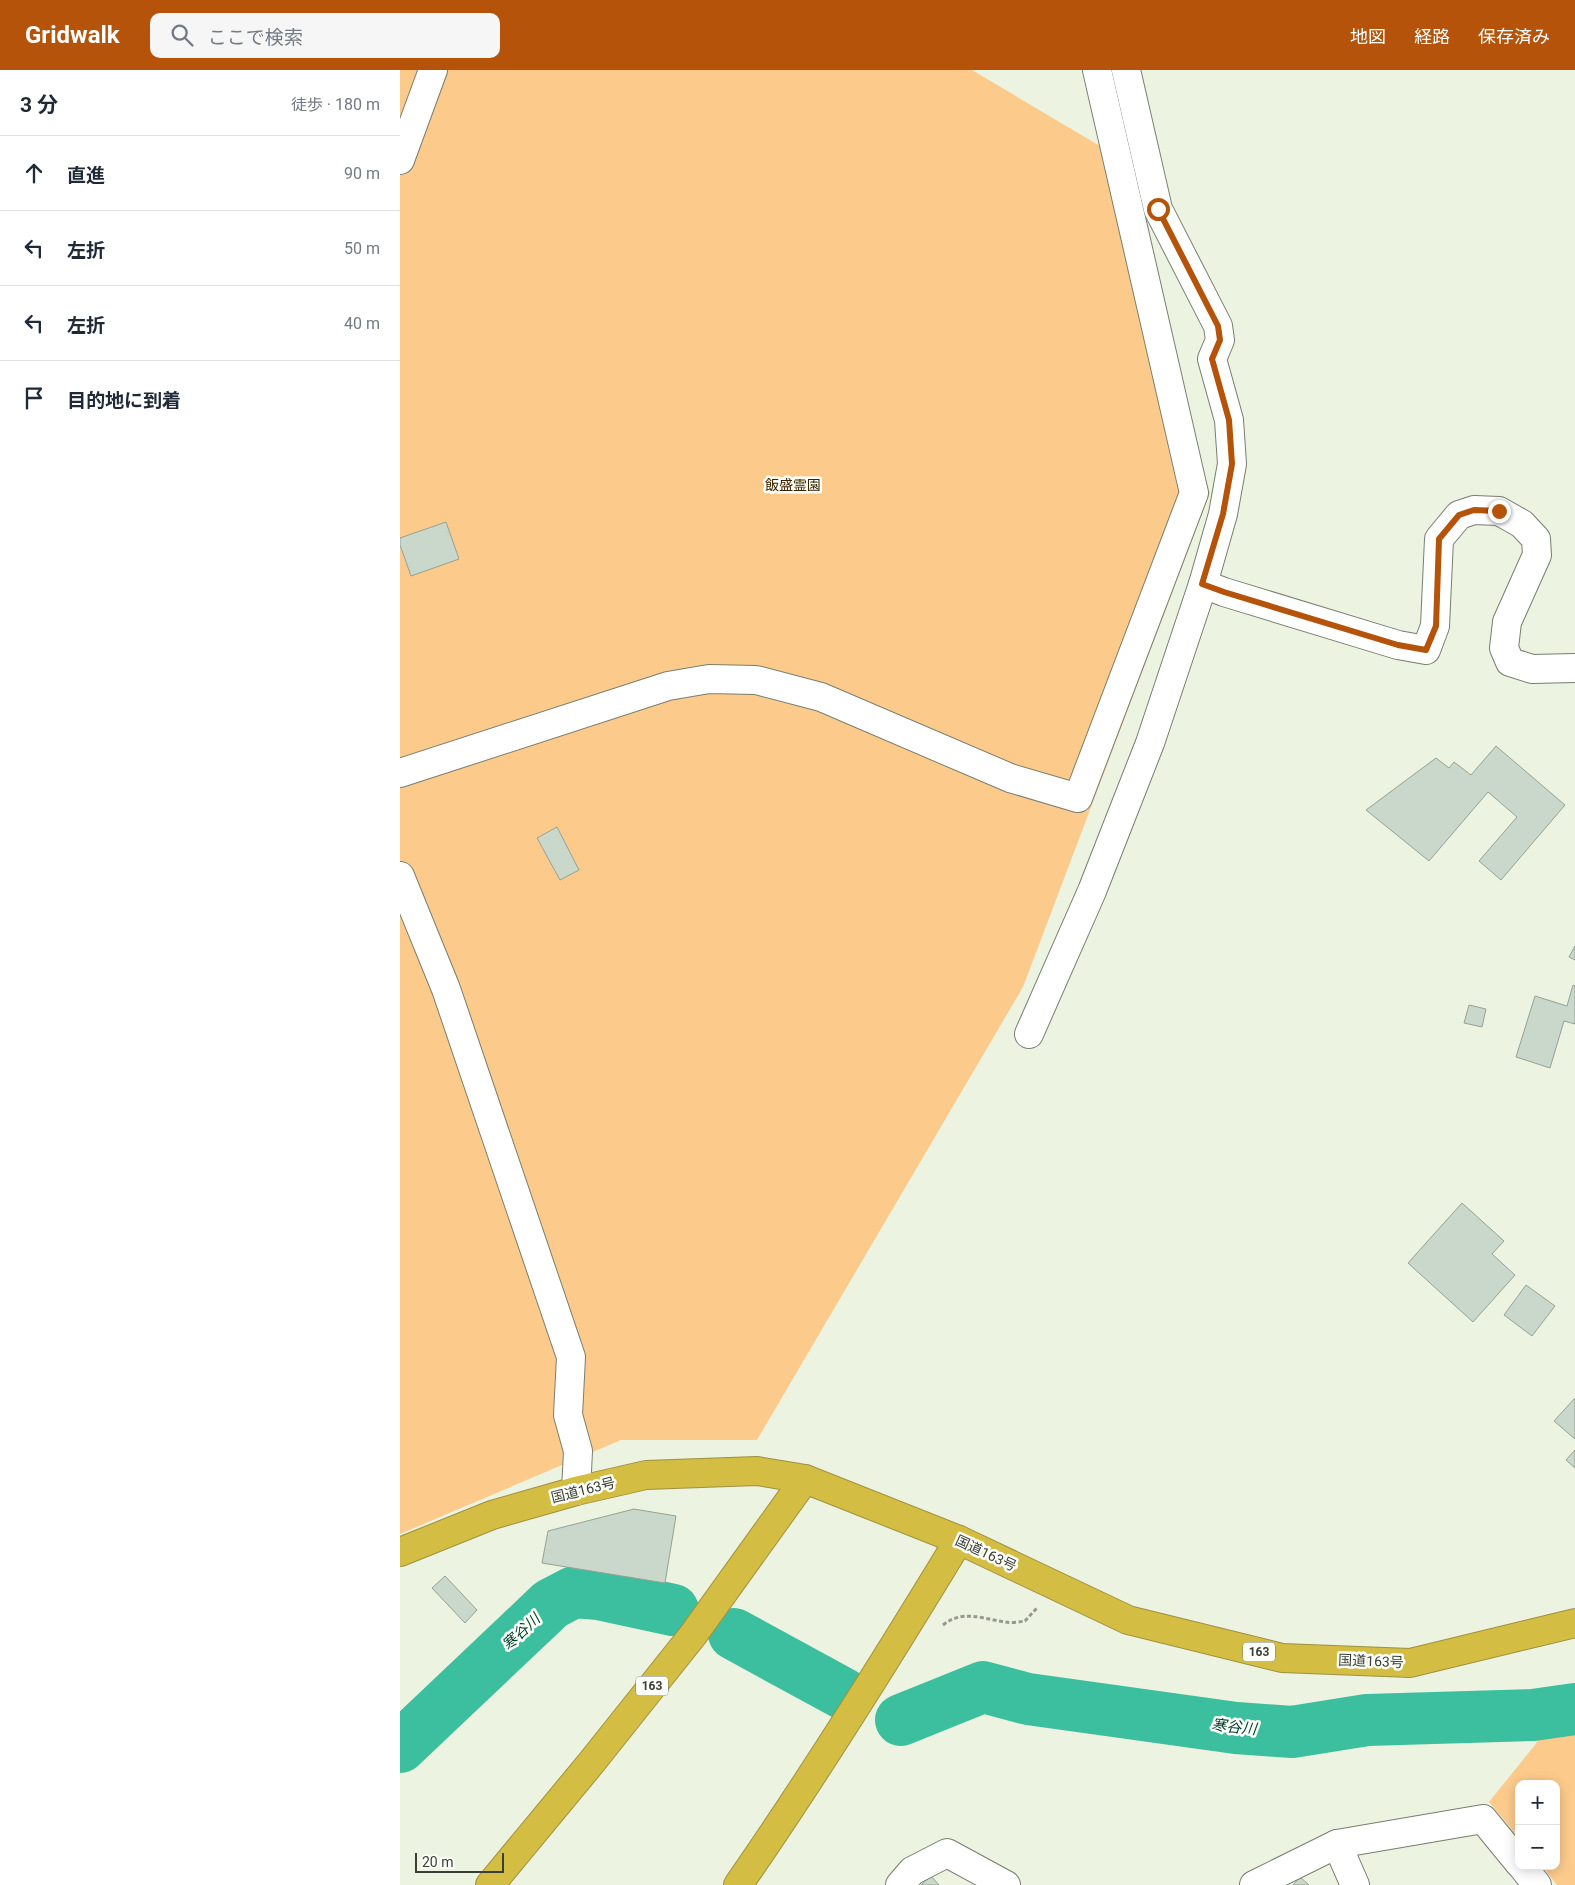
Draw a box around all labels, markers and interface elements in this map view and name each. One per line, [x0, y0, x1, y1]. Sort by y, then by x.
search box [150, 13, 500, 58]
text: Gridwalk [25, 21, 120, 49]
icon: search [168, 21, 196, 49]
text: ここで検索 [208, 26, 303, 49]
text: 地図 [1350, 26, 1386, 47]
text: 経路 [1414, 26, 1450, 47]
text: 保存済み [1478, 26, 1550, 47]
text: 3 分 [20, 93, 58, 117]
text: 徒歩 · 180 m [291, 95, 380, 114]
icon: ahead [20, 159, 48, 187]
text: 直進 [67, 164, 105, 187]
text: 90 m [344, 164, 380, 183]
route start [1147, 198, 1170, 221]
icon: left [20, 234, 48, 262]
text: 左折 [67, 239, 105, 262]
text: 50 m [344, 239, 380, 258]
icon: left [20, 309, 48, 337]
text: 左折 [67, 314, 105, 337]
text: 40 m [344, 314, 380, 333]
icon: arrive [20, 384, 48, 412]
text: 目的地に到着 [67, 389, 181, 412]
park label: 飯盛霊園 [765, 477, 821, 493]
route end [1488, 500, 1511, 523]
street label: 国道163号 [549, 1474, 617, 1506]
street label: 国道163号 [953, 1532, 1019, 1574]
water label: 寒谷川 [498, 1609, 545, 1654]
road number: 163 [1243, 1642, 1275, 1661]
street label: 国道163号 [1338, 1652, 1404, 1670]
road number: 163 [636, 1676, 668, 1695]
water label: 寒谷川 [1211, 1716, 1259, 1739]
map controls [1515, 1780, 1560, 1870]
button: + [1515, 1780, 1560, 1825]
button: − [1515, 1825, 1560, 1870]
scale bar [415, 1850, 504, 1873]
text: 20 m [422, 1854, 454, 1870]

